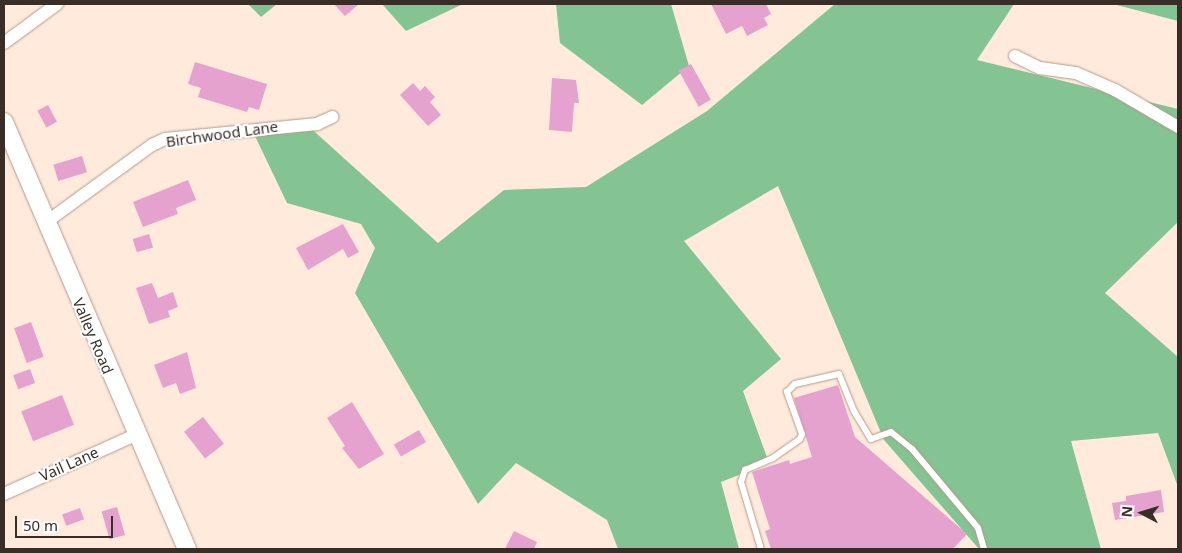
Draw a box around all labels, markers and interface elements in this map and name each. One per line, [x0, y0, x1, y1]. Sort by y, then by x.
street label: Birchwood Lane [165, 117, 279, 151]
street label: Valley Road [69, 295, 117, 377]
street label: Vail Lane [37, 443, 101, 485]
north arrow [1117, 488, 1167, 538]
text: N [1117, 505, 1137, 518]
scale bar [18, 506, 115, 538]
text: 50 m [23, 515, 58, 535]

